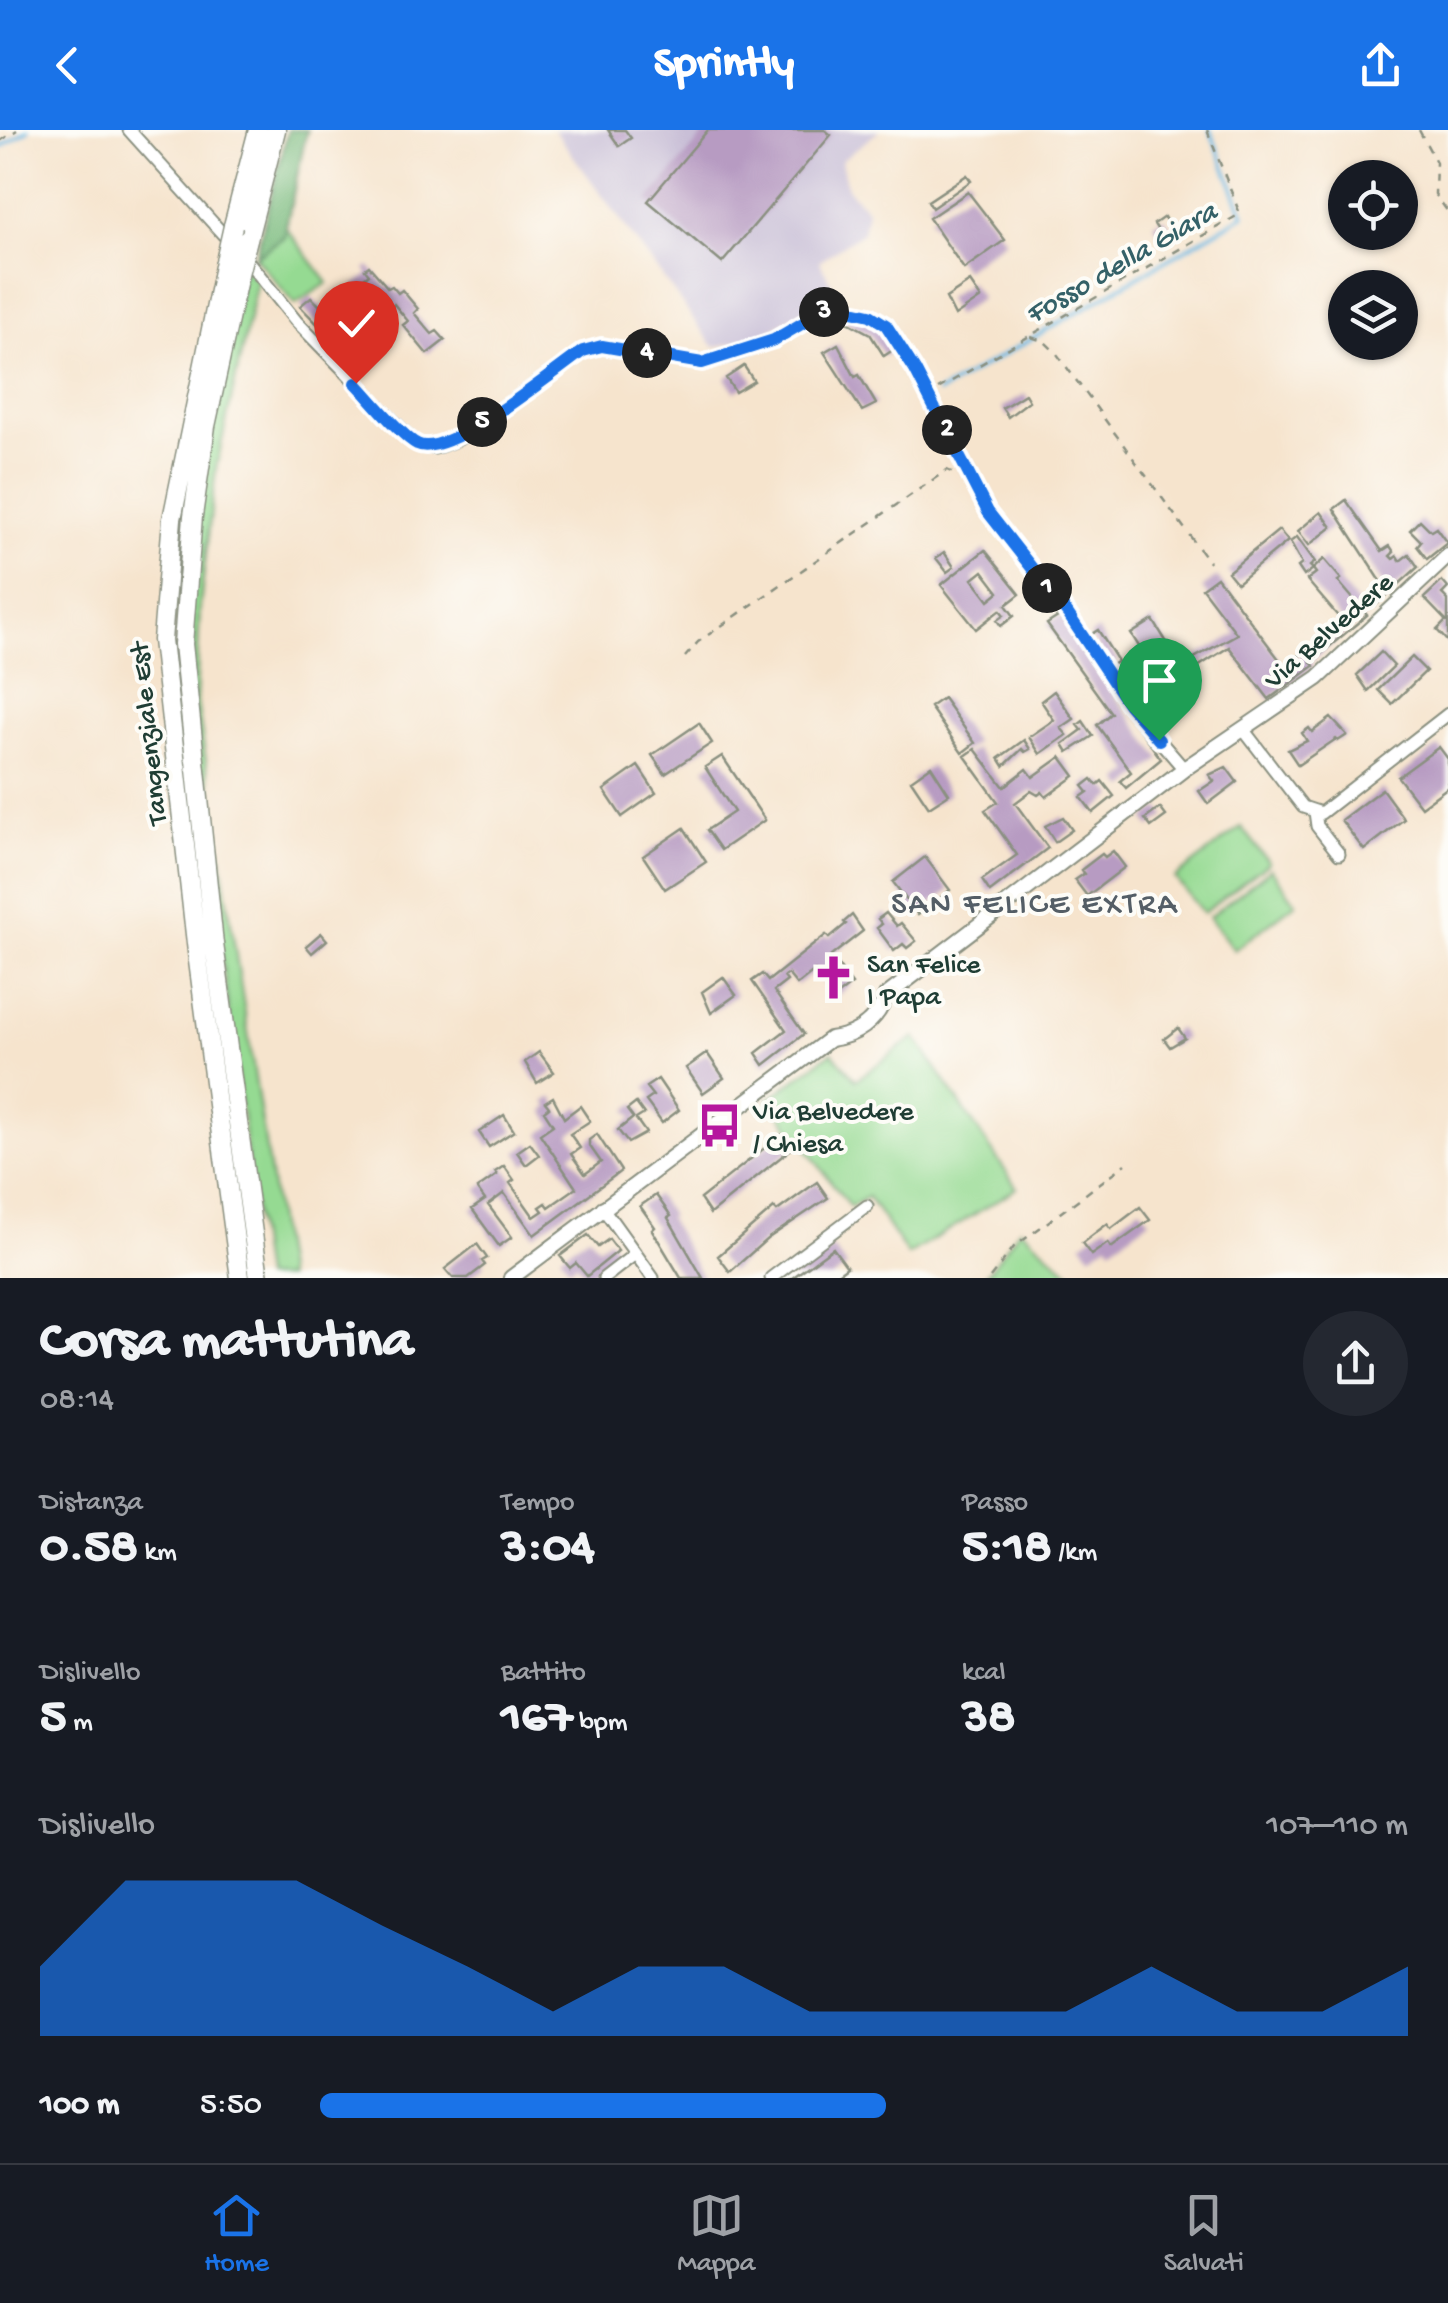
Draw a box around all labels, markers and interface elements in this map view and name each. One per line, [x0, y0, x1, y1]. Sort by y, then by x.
icon: back [40, 38, 95, 93]
icon: share [1353, 38, 1408, 93]
text: Sprintly [654, 39, 794, 92]
map controls [1328, 160, 1418, 360]
button: locate [1328, 160, 1418, 250]
water label: Fosso della Giara [1020, 195, 1226, 334]
button: layers [1328, 270, 1418, 360]
pin [314, 281, 399, 384]
pin: 3 [799, 287, 849, 337]
text: 3 [817, 295, 831, 328]
icon: check [329, 296, 384, 351]
pin: 4 [622, 328, 672, 378]
text: 4 [640, 336, 654, 369]
pin: 5 [457, 397, 507, 447]
text: 5 [475, 405, 489, 438]
pin: 2 [922, 405, 972, 455]
text: 2 [940, 413, 954, 446]
pin: 1 [1022, 563, 1072, 613]
street label: Via Belvedere [1258, 567, 1402, 698]
text: 1 [1041, 571, 1053, 604]
street label: Tangenziale Est [124, 638, 177, 829]
pin [1117, 638, 1202, 741]
icon: arrive [1132, 653, 1187, 708]
district label: SAN FELICE EXTRA [891, 887, 1179, 925]
place label: San Felice I Papa [867, 950, 981, 1015]
church icon: San Felice I Papa [810, 954, 858, 1002]
place label: Via Belvedere / Chiesa [752, 1097, 914, 1162]
bus stop icon: Via Belvedere / Chiesa [696, 1101, 744, 1149]
button: share [1303, 1311, 1408, 1416]
text: Corsa mattutina [40, 1312, 413, 1376]
text: 08:14 [40, 1382, 114, 1420]
text: Distanza [40, 1487, 143, 1520]
text: Tempo [501, 1487, 574, 1520]
text: Passo [962, 1487, 1028, 1520]
text: 0.58 [40, 1520, 138, 1579]
text: 3:04 [501, 1520, 595, 1579]
text: 5:18 [962, 1520, 1052, 1579]
text: km [138, 1537, 177, 1570]
text: /km [1052, 1537, 1097, 1570]
text: Dislivello [40, 1657, 141, 1690]
text: Battito [501, 1657, 586, 1690]
text: kcal [962, 1657, 1006, 1690]
text: 5 [40, 1690, 66, 1749]
text: 167 [501, 1690, 573, 1749]
text: 38 [962, 1690, 1015, 1749]
text: m [66, 1707, 93, 1740]
text: bpm [573, 1707, 628, 1740]
text: Dislivello [40, 1808, 155, 1846]
text: 107–110 m [1266, 1808, 1408, 1846]
text: 100 m [40, 2087, 120, 2125]
text: 5:50 [200, 2087, 262, 2125]
tab: Home [204, 2188, 269, 2281]
tab: Mappa [677, 2188, 755, 2281]
tab: Salvati [1164, 2188, 1244, 2281]

